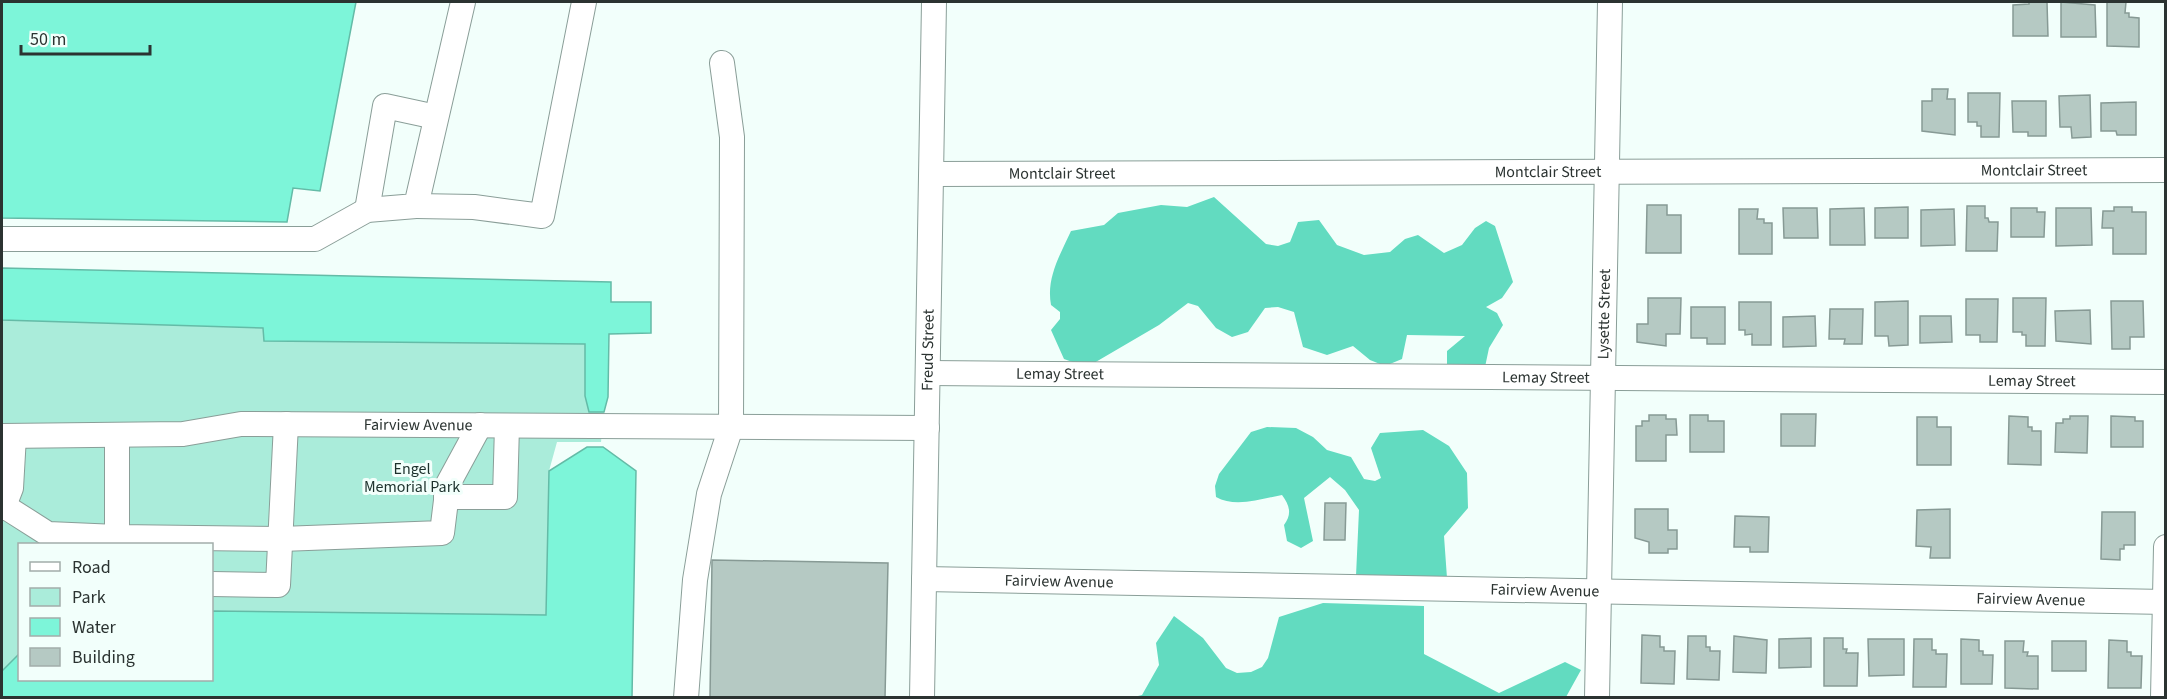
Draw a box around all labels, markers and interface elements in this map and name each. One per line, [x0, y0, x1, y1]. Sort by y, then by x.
scale bar [21, 18, 150, 56]
text: 50 m [30, 27, 66, 52]
street label: Montclair Street [1981, 159, 2088, 182]
street label: Montclair Street [1495, 161, 1602, 183]
street label: Montclair Street [1009, 162, 1116, 185]
street label: Lysette Street [1592, 268, 1616, 360]
street label: Freud Street [916, 308, 940, 391]
street label: Lemay Street [1016, 363, 1105, 385]
street label: Lemay Street [1502, 366, 1590, 389]
street label: Lemay Street [1988, 370, 2076, 392]
street label: Fairview Avenue [364, 414, 473, 436]
park label: Engel Memorial Park [364, 458, 460, 498]
legend [18, 543, 213, 681]
text: Road [72, 555, 111, 580]
street label: Fairview Avenue [1004, 569, 1114, 594]
street label: Fairview Avenue [1490, 578, 1600, 603]
text: Park [72, 585, 106, 610]
street label: Fairview Avenue [1976, 587, 2086, 612]
text: Water [72, 615, 116, 640]
text: Building [72, 645, 135, 670]

